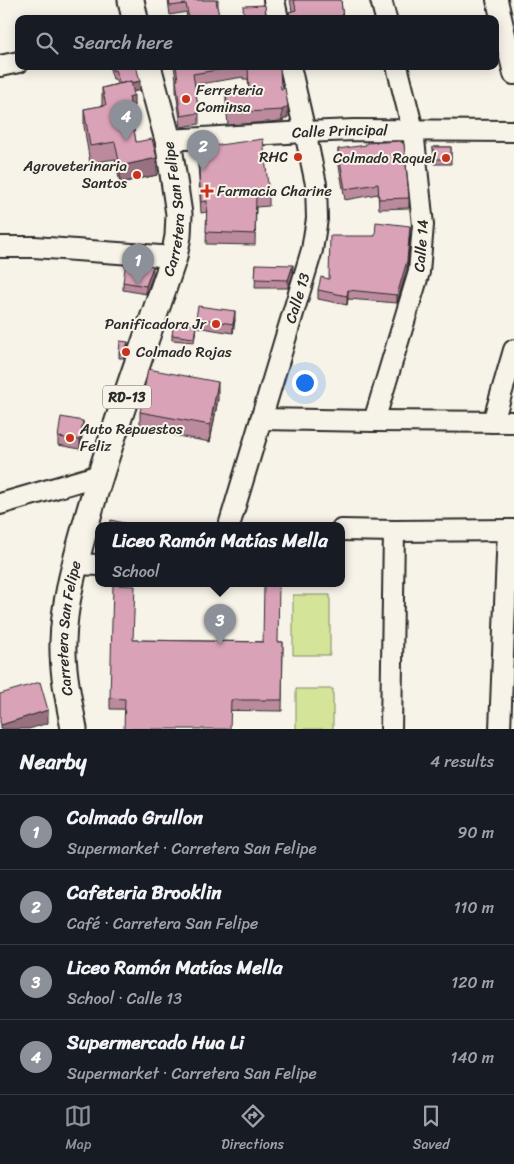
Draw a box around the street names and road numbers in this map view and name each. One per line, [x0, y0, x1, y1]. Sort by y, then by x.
street label: Calle Principal [291, 117, 388, 146]
street label: Carretera San Felipe [155, 139, 192, 280]
street label: Calle 14 [406, 218, 436, 273]
street label: Calle 13 [278, 270, 317, 327]
road number: RD-13 [103, 386, 151, 408]
street label: Carretera San Felipe [50, 558, 89, 698]

